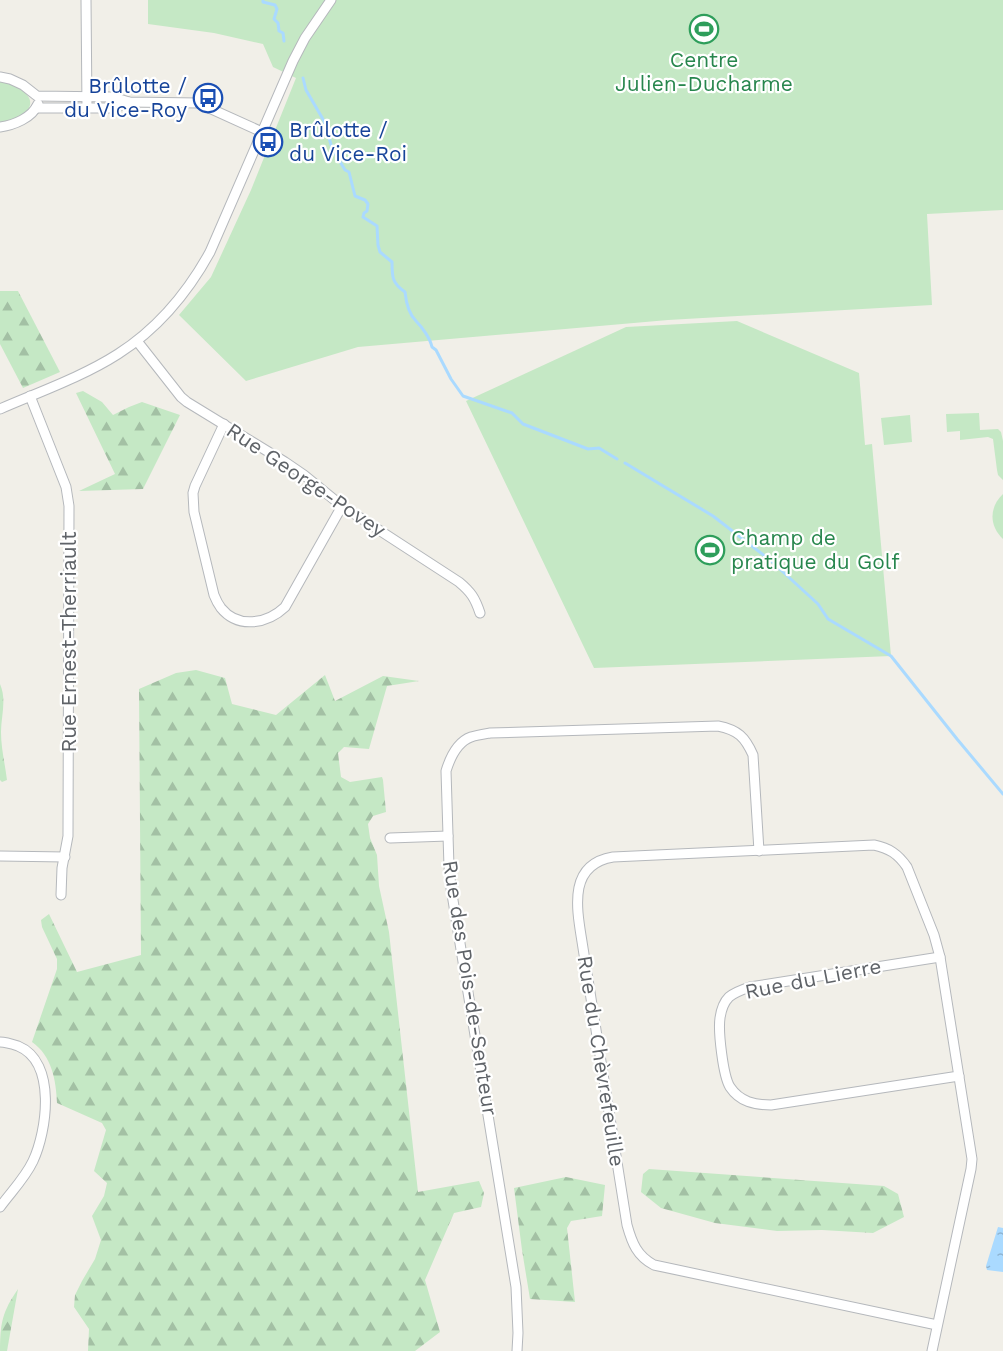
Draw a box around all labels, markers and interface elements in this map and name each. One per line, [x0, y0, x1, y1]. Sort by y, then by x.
sports icon: Centre Julien-Ducharme [688, 13, 720, 45]
place label: Centre Julien-Ducharme [615, 47, 793, 96]
place label: Brûlotte / du Vice-Roy [64, 73, 187, 122]
bus stop icon: Brûlotte / du Vice-Roy [192, 82, 224, 114]
place label: Brûlotte / du Vice-Roi [289, 117, 407, 166]
bus stop icon: Brûlotte / du Vice-Roi [252, 126, 284, 158]
street label: Rue George-Povey [222, 417, 391, 542]
place label: Champ de pratique du Golf [731, 525, 899, 574]
street label: Rue Ernest-Therriault [56, 531, 81, 753]
sports icon: Champ de pratique du Golf [694, 534, 726, 566]
street label: Rue des Pois-de-Senteur [438, 858, 503, 1118]
street label: Rue du Lierre [743, 953, 883, 1004]
street label: Rue du Chèvrefeuille [572, 954, 631, 1168]

